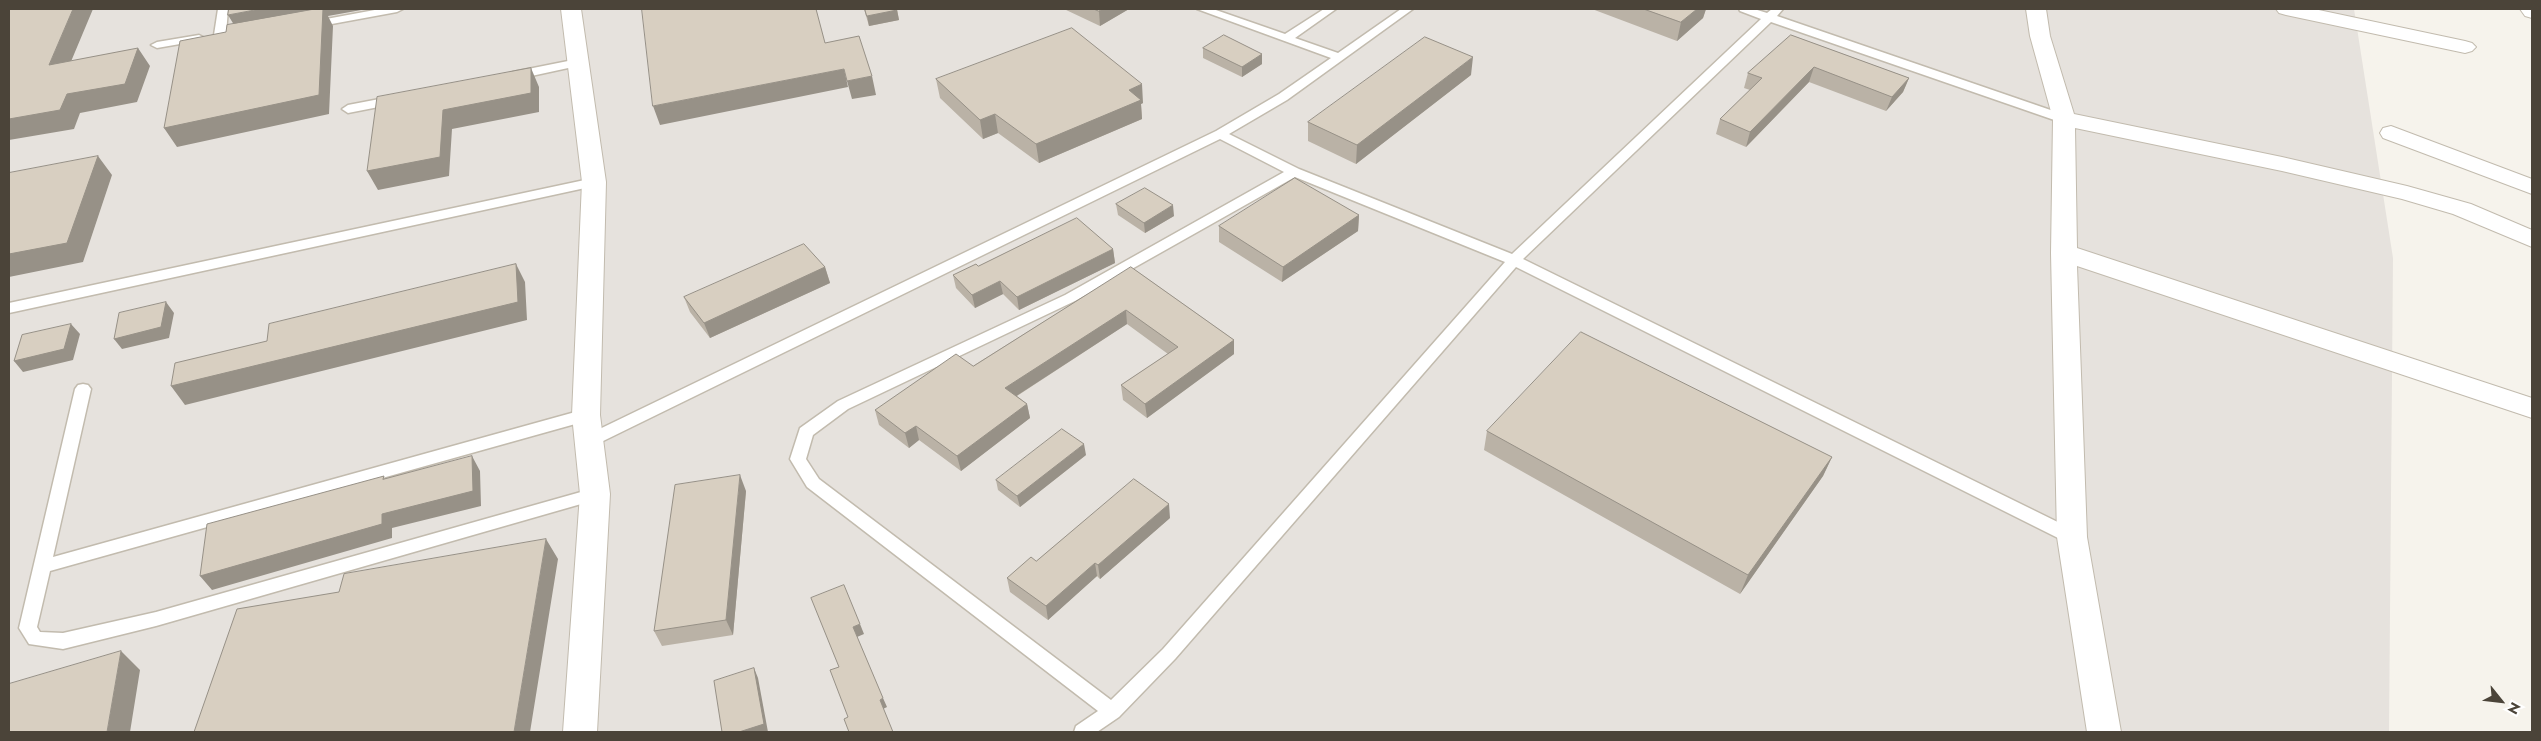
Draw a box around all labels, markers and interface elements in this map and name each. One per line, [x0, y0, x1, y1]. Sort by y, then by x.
north arrow [2476, 676, 2526, 726]
text: N [2503, 699, 2526, 718]

